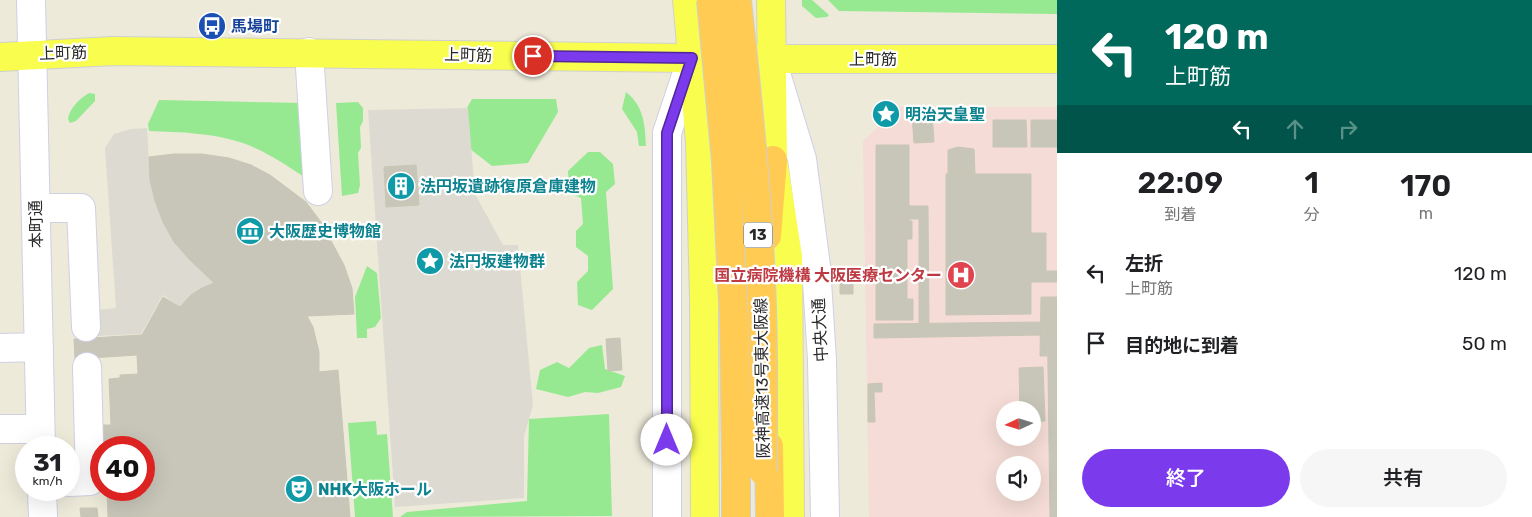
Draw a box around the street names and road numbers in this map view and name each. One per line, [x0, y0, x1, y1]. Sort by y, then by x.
street label: 上町筋 [39, 43, 87, 63]
street label: 上町筋 [444, 45, 492, 65]
street label: 上町筋 [849, 50, 897, 69]
street label: 本町通 [26, 200, 46, 248]
road number: 13 [744, 222, 772, 248]
street label: 阪神高速13号東大阪線 [751, 298, 773, 458]
street label: 中央大通 [809, 298, 831, 362]

